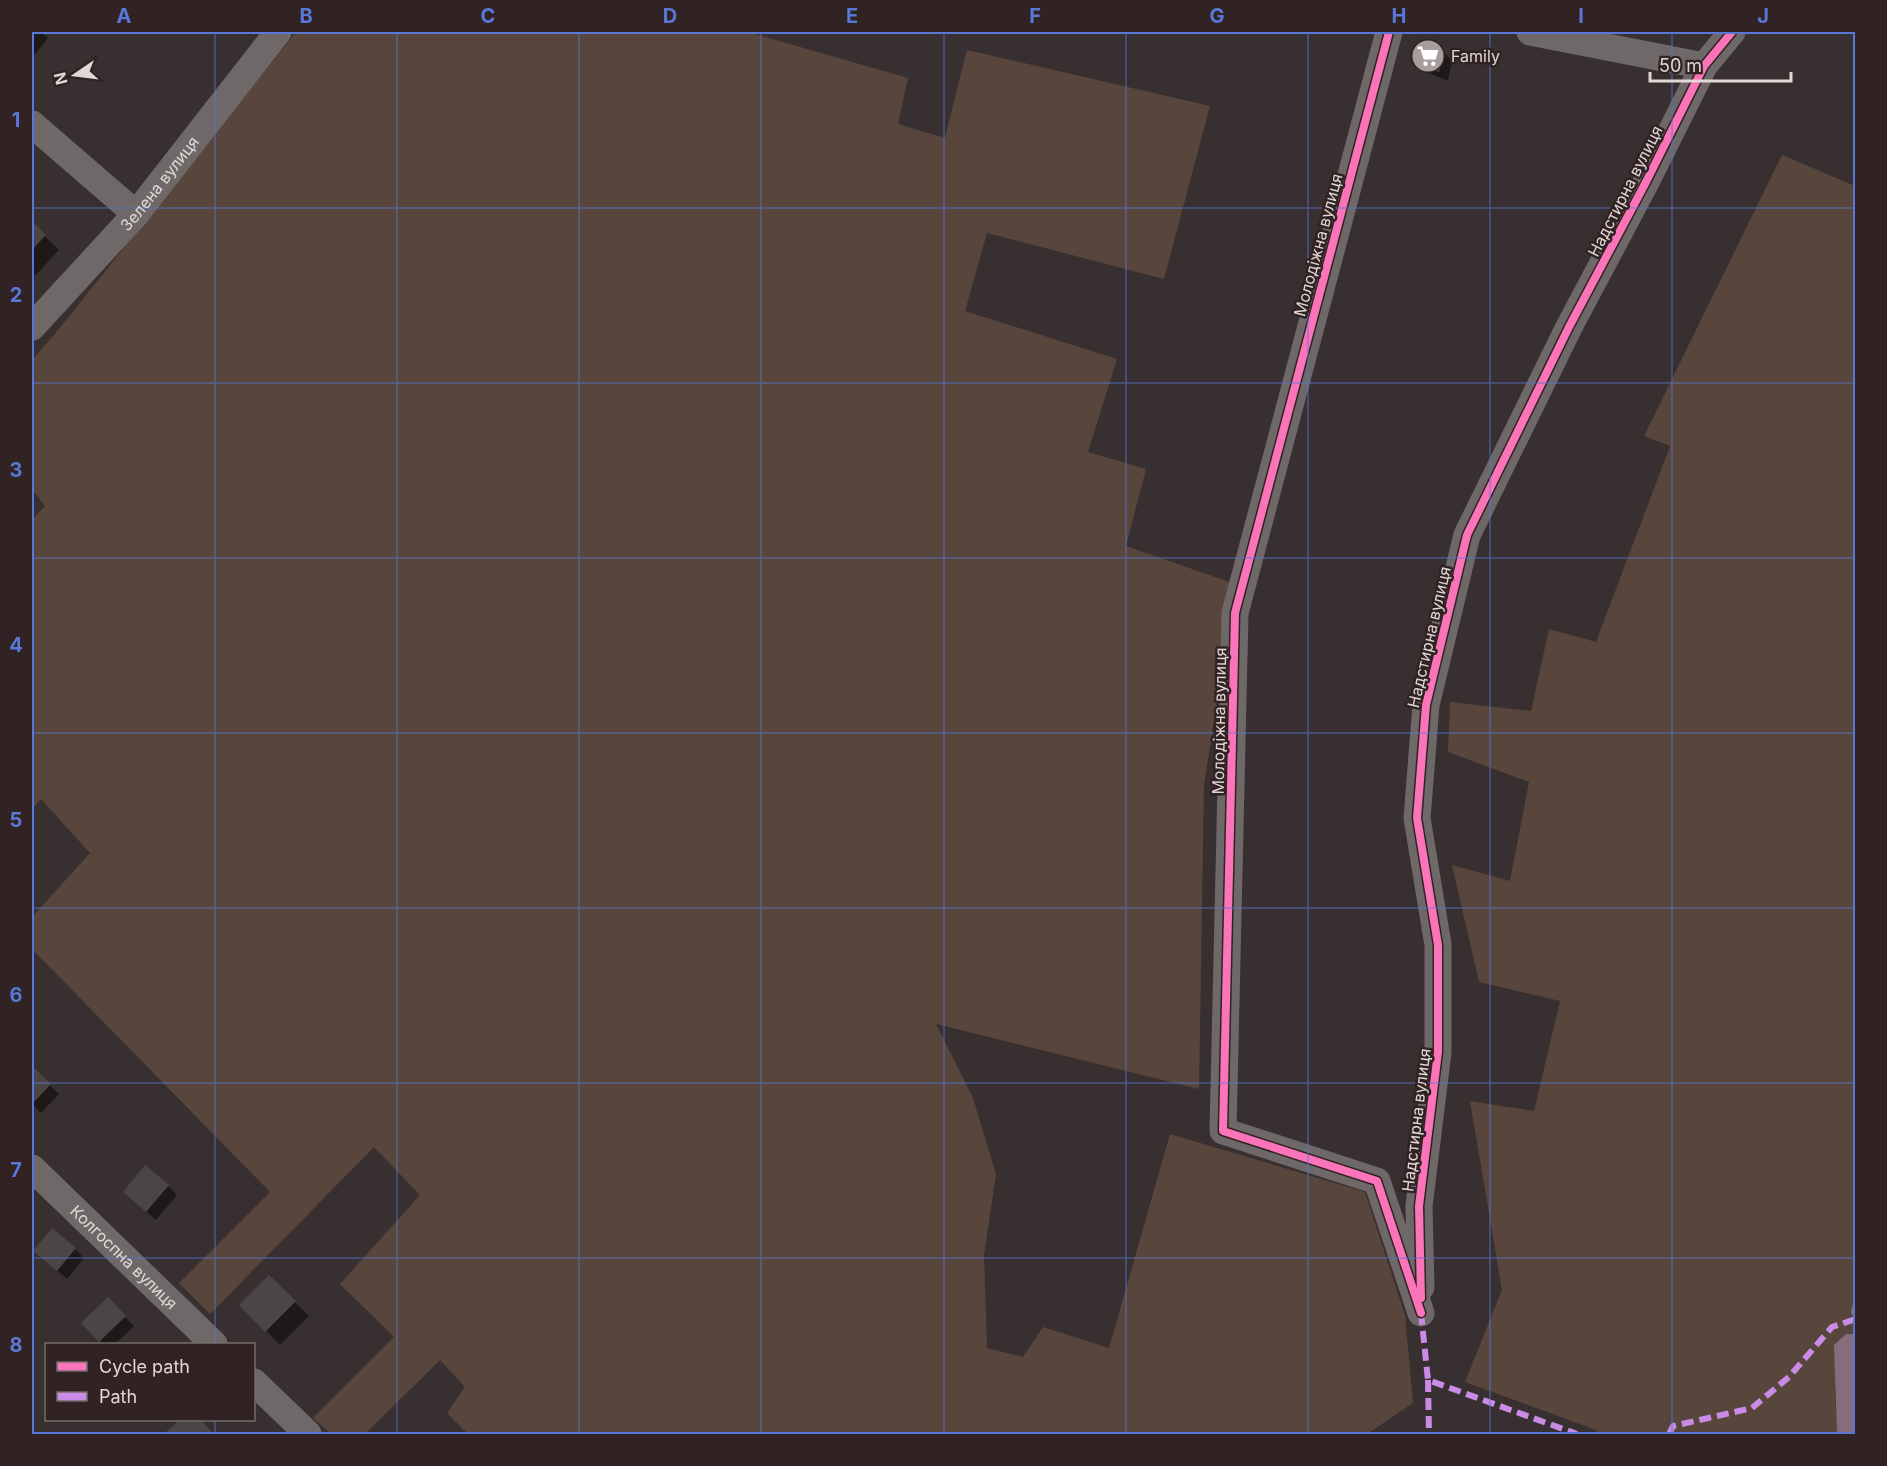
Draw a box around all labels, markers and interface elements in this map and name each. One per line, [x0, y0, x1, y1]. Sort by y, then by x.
text: A [117, 4, 132, 28]
text: B [299, 4, 313, 28]
text: C [481, 4, 495, 28]
text: D [663, 4, 677, 28]
text: E [846, 4, 858, 28]
text: F [1029, 4, 1041, 28]
text: G [1209, 4, 1225, 28]
text: H [1392, 4, 1406, 28]
text: I [1578, 4, 1584, 28]
text: J [1757, 4, 1769, 28]
supermarket icon: Family [1410, 38, 1446, 74]
north arrow [45, 45, 105, 105]
scale bar [1650, 45, 1791, 83]
place label: Family [1451, 46, 1500, 66]
text: 50 m [1659, 55, 1702, 76]
text: N [49, 70, 72, 87]
text: 1 [12, 108, 20, 132]
street label: Надстирна вулиця [1583, 122, 1667, 260]
street label: Зелена вулиця [116, 132, 203, 235]
street label: Молодіжна вулиця [1289, 171, 1347, 319]
text: 2 [10, 283, 22, 307]
text: 3 [10, 458, 22, 482]
street label: Надстирна вулиця [1403, 564, 1455, 710]
text: 4 [9, 633, 23, 657]
street label: Молодіжна вулиця [1208, 647, 1230, 795]
text: 5 [10, 808, 22, 832]
text: 6 [10, 983, 23, 1007]
street label: Надстирна вулиця [1397, 1047, 1435, 1193]
text: 7 [10, 1158, 22, 1182]
street label: Колгоспна вулиця [66, 1201, 182, 1313]
text: 8 [9, 1333, 23, 1357]
legend [45, 1343, 255, 1421]
text: Cycle path [99, 1356, 190, 1377]
text: Path [99, 1386, 137, 1407]

